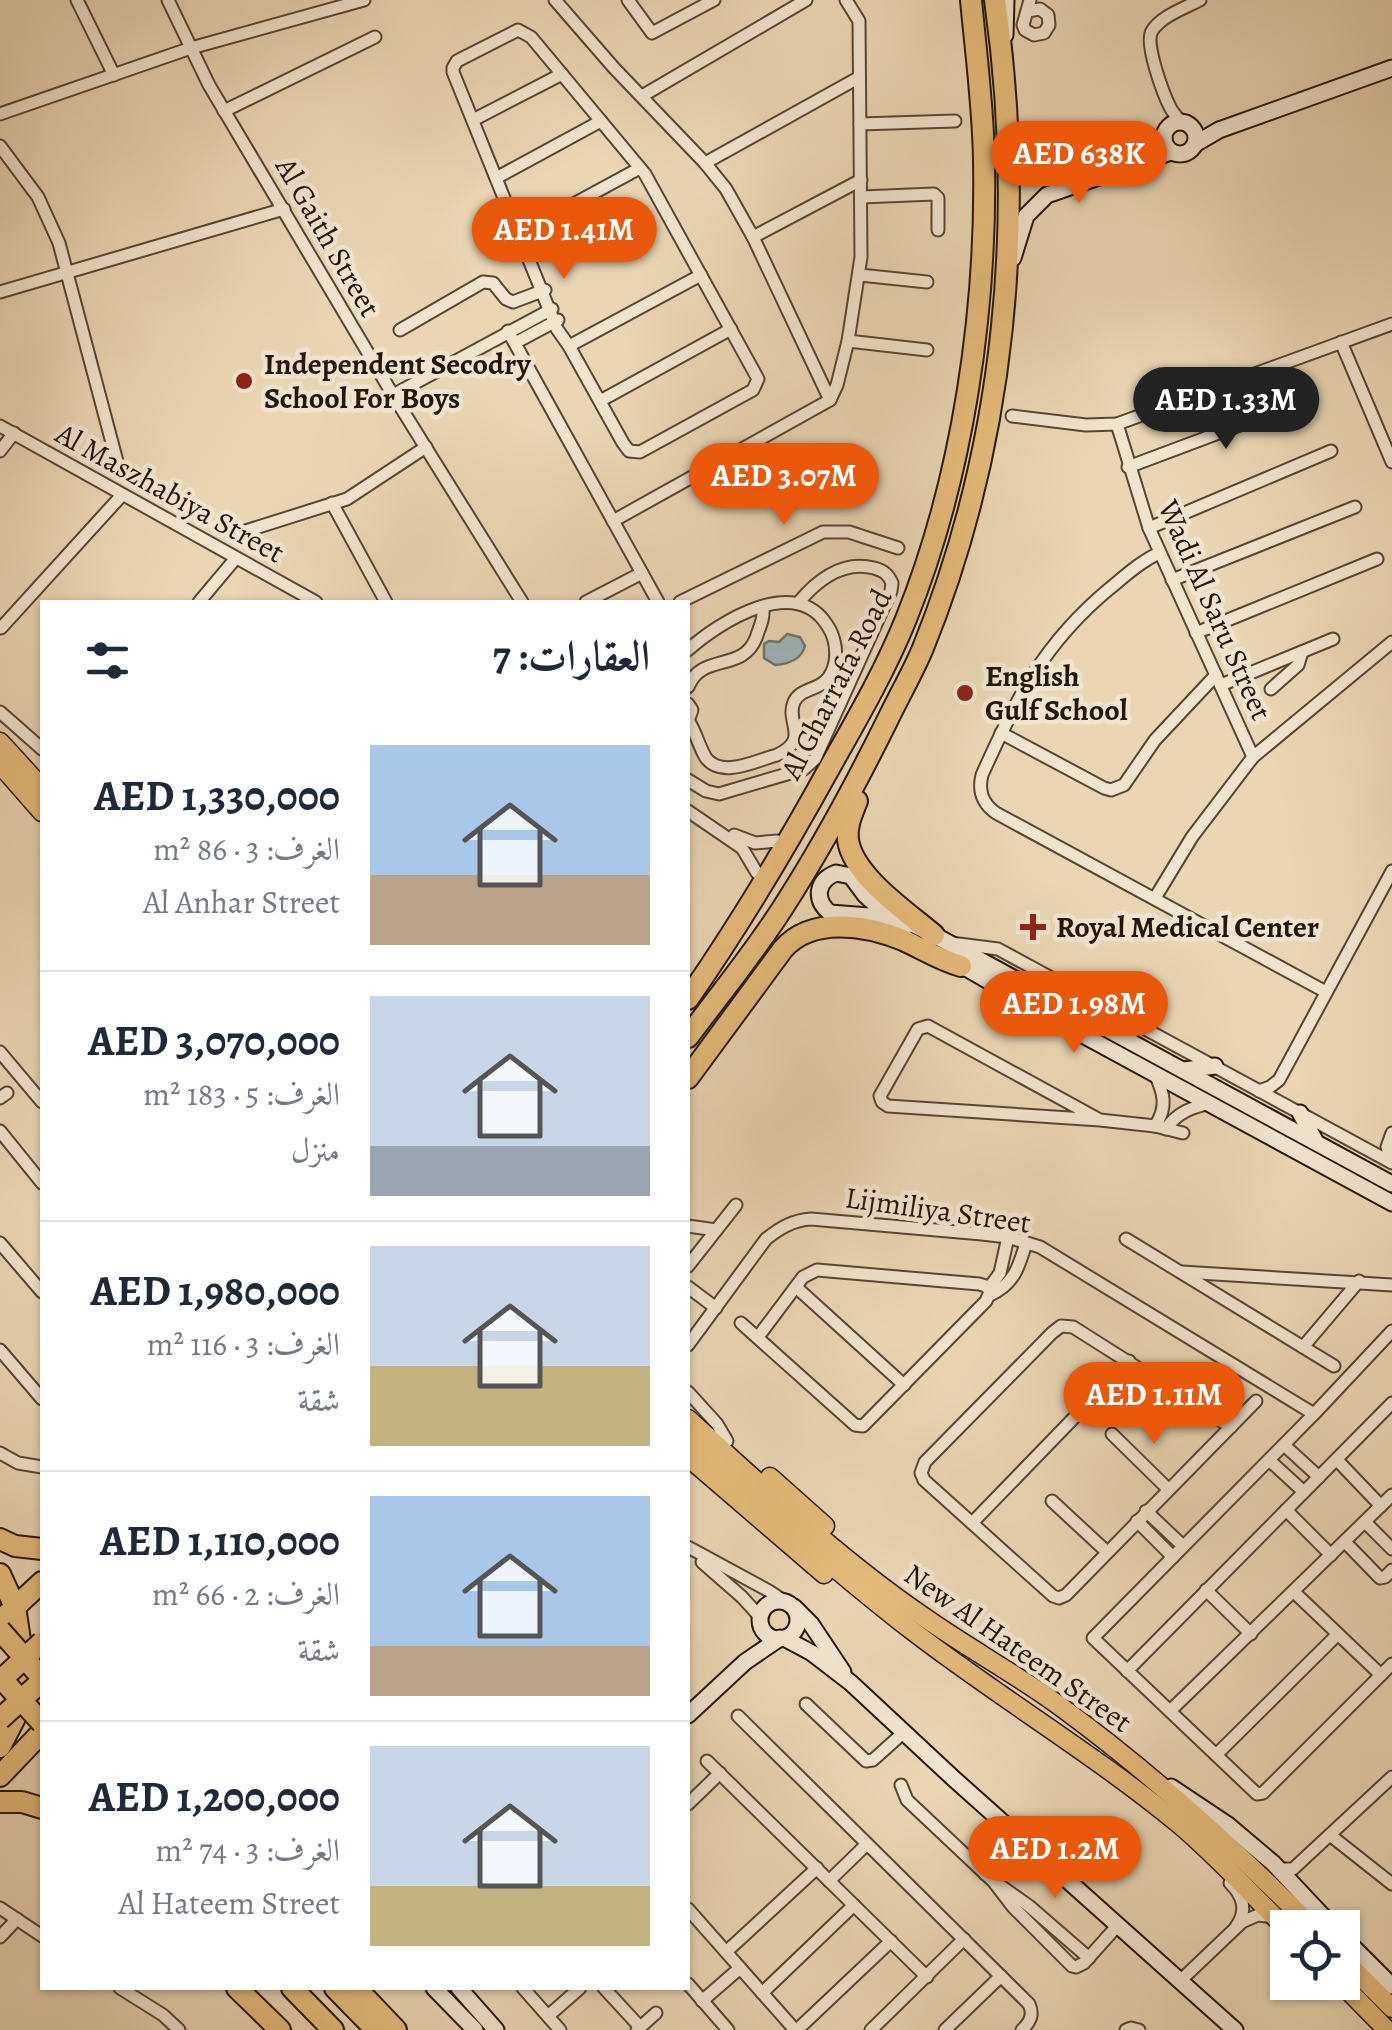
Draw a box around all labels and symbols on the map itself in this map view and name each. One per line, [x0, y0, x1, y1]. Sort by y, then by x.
pin: AED 638K [976, 121, 1182, 206]
street label: Al Gaith Street [266, 149, 390, 324]
pin: AED 1.41M [450, 197, 678, 282]
place label: Independent Secodry School For Boys [264, 344, 532, 418]
pin: AED 1.33M [1112, 367, 1340, 452]
marker: Independent Secodry School For Boys [233, 370, 255, 392]
street label: Al Maszhabiya Street [48, 413, 291, 572]
pin: AED 3.07M [670, 443, 898, 528]
street label: Wadi Al Saru Street [1148, 493, 1281, 726]
street label: Al Gharrafa Road [770, 581, 902, 787]
place label: English Gulf School [985, 656, 1128, 730]
marker: English Gulf School [954, 682, 976, 704]
place label: Royal Medical Center [1056, 907, 1319, 947]
marker: Royal Medical Center [1020, 914, 1046, 940]
pin: AED 1.98M [960, 971, 1188, 1056]
street label: Lijmiliya Street [843, 1177, 1033, 1243]
pin: AED 1.11M [1040, 1362, 1268, 1447]
street label: New Al Hateem Street [896, 1554, 1140, 1742]
pin: AED 1.2M [952, 1816, 1158, 1901]

